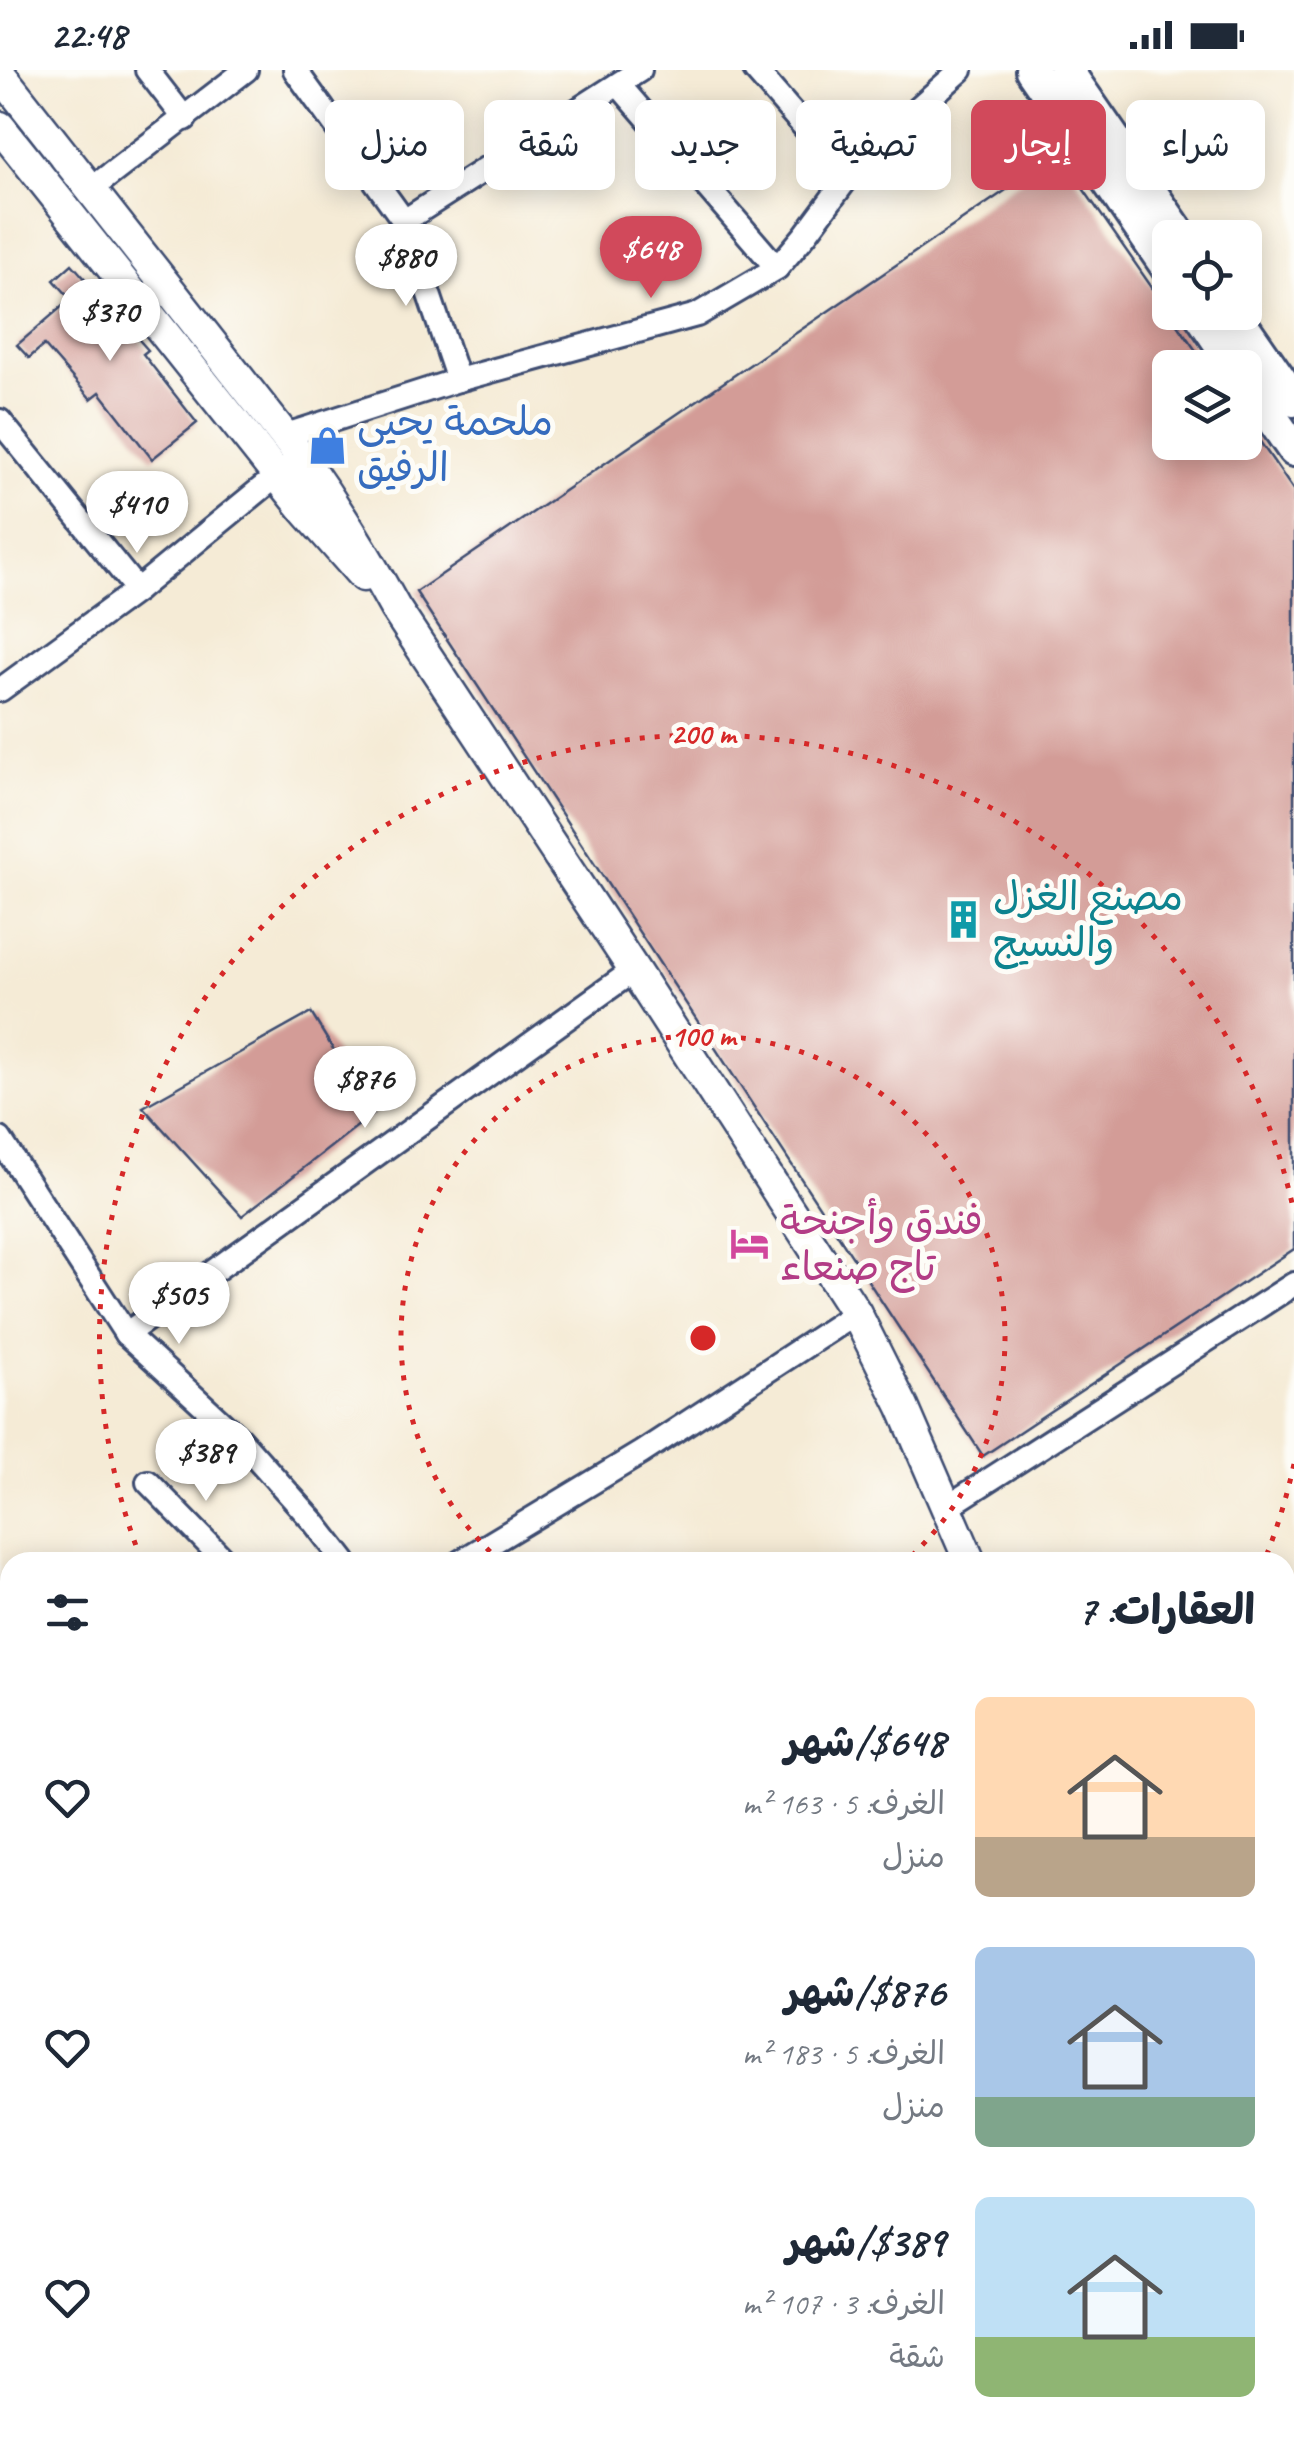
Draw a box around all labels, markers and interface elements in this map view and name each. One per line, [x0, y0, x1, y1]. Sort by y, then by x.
text: 22:48 [50, 12, 126, 59]
chip: منزل [325, 100, 464, 190]
chip: شقة [484, 100, 615, 190]
chip: جديد [635, 100, 776, 190]
chip: تصفية [796, 100, 951, 190]
chip: إيجار [971, 100, 1106, 190]
chip: شراء [1126, 100, 1265, 190]
pin: $648 [592, 216, 710, 301]
map controls [1152, 220, 1262, 460]
button: locate [1152, 220, 1262, 330]
pin: $880 [347, 224, 465, 309]
text: $648 [622, 228, 680, 269]
text: $880 [377, 236, 435, 277]
pin: $370 [51, 279, 169, 364]
text: $370 [81, 291, 139, 332]
button: layers [1152, 350, 1262, 460]
place label: ملحمة يحيى الرفيق [357, 397, 553, 493]
shop icon: ملحمة يحيى الرفيق [306, 424, 348, 466]
pin: $410 [78, 471, 196, 556]
text: $410 [108, 483, 166, 524]
text: 200 m [671, 715, 738, 753]
place label: مصنع الغزل والنسيج [993, 872, 1183, 970]
building icon: مصنع الغزل والنسيج [942, 899, 984, 941]
text: 100 m [671, 1017, 738, 1055]
pin: $876 [306, 1046, 424, 1131]
text: $876 [336, 1058, 394, 1099]
place label: فندق وأجنحة تاج صنعاء [780, 1196, 983, 1293]
hotel icon: فندق وأجنحة تاج صنعاء [729, 1223, 771, 1265]
pin: $505 [120, 1262, 238, 1347]
text: $505 [151, 1274, 207, 1315]
centre of rings [685, 1320, 721, 1356]
pin: $389 [147, 1419, 265, 1504]
text: $389 [177, 1431, 235, 1472]
text: العقارات: 7 [1077, 1584, 1255, 1637]
icon: filters [40, 1585, 95, 1640]
text: $648/شهر [785, 1716, 945, 1769]
icon: home [1055, 1737, 1175, 1857]
icon: heart [40, 1770, 95, 1825]
text: الغرف: 5 · 163 m² [742, 1783, 945, 1824]
text: منزل [882, 1836, 945, 1877]
text: $876/شهر [785, 1966, 945, 2019]
icon: home [1055, 1987, 1175, 2107]
icon: heart [40, 2020, 95, 2075]
text: الغرف: 5 · 183 m² [742, 2033, 945, 2074]
text: منزل [882, 2086, 945, 2127]
text: $389/شهر [786, 2216, 945, 2269]
icon: home [1055, 2237, 1175, 2357]
icon: heart [40, 2270, 95, 2325]
text: الغرف: 3 · 107 m² [742, 2283, 945, 2324]
text: شقة [889, 2336, 945, 2377]

